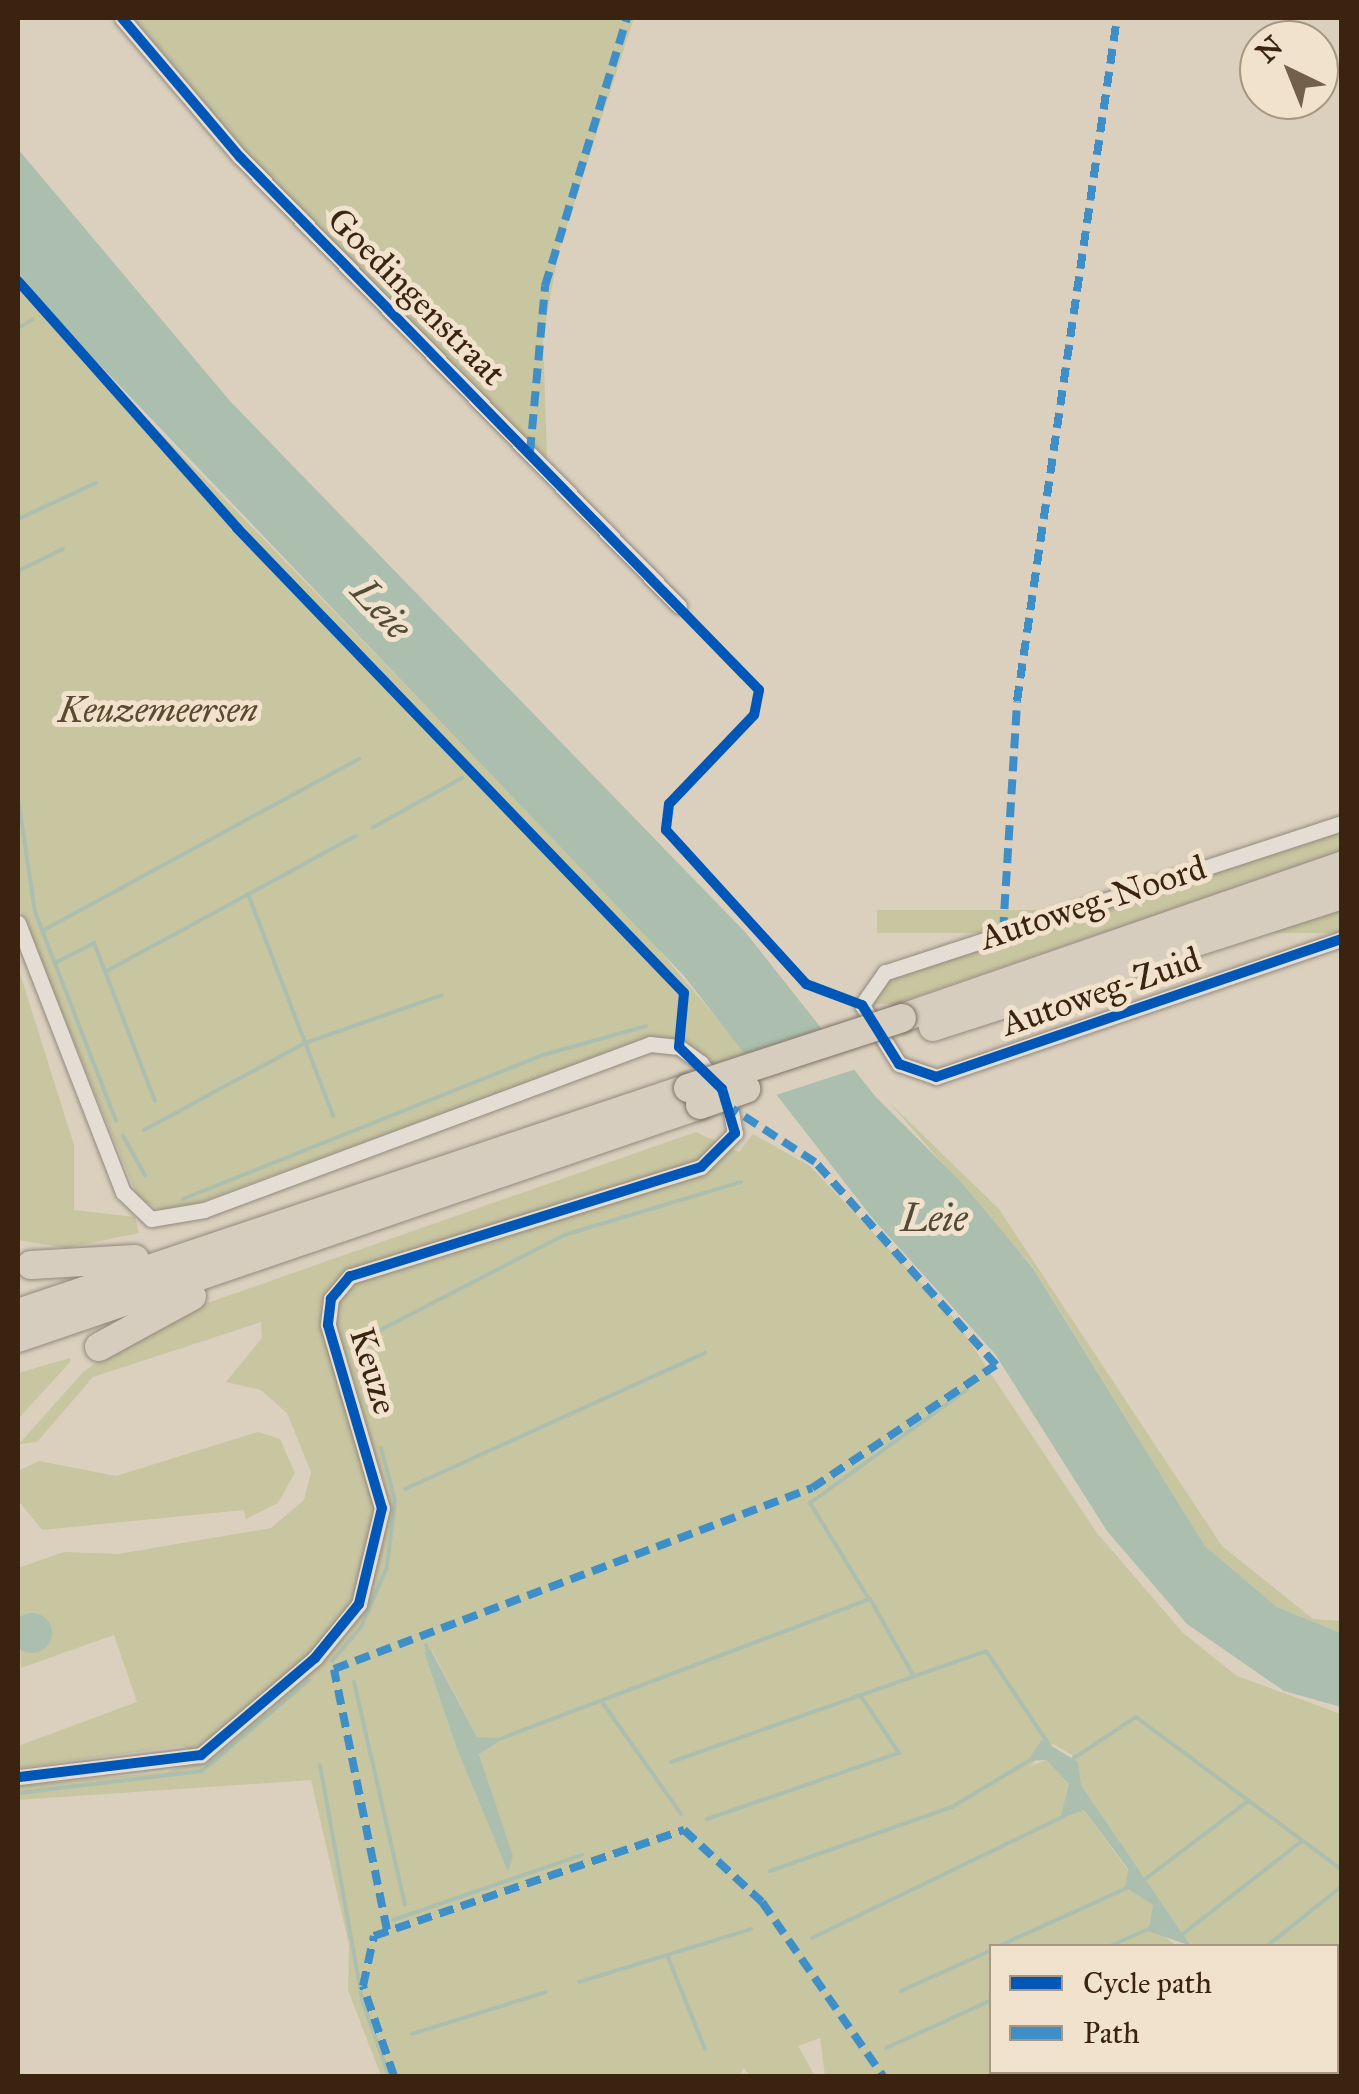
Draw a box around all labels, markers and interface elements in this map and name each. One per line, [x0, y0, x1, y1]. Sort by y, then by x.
north arrow [1239, 20, 1339, 120]
text: N [1249, 28, 1290, 70]
street label: Goedingenstraat [318, 199, 514, 395]
water label: Leie [342, 569, 420, 649]
park label: Keuzemeersen [58, 690, 258, 732]
street label: Autoweg-Noord [975, 847, 1211, 959]
street label: Autoweg-Zuid [996, 938, 1206, 1046]
water label: Leie [901, 1196, 967, 1242]
street label: Keuze [340, 1323, 406, 1419]
legend [989, 1944, 1339, 2074]
text: Cycle path [1083, 1965, 1212, 2001]
text: Path [1083, 2015, 1140, 2051]

